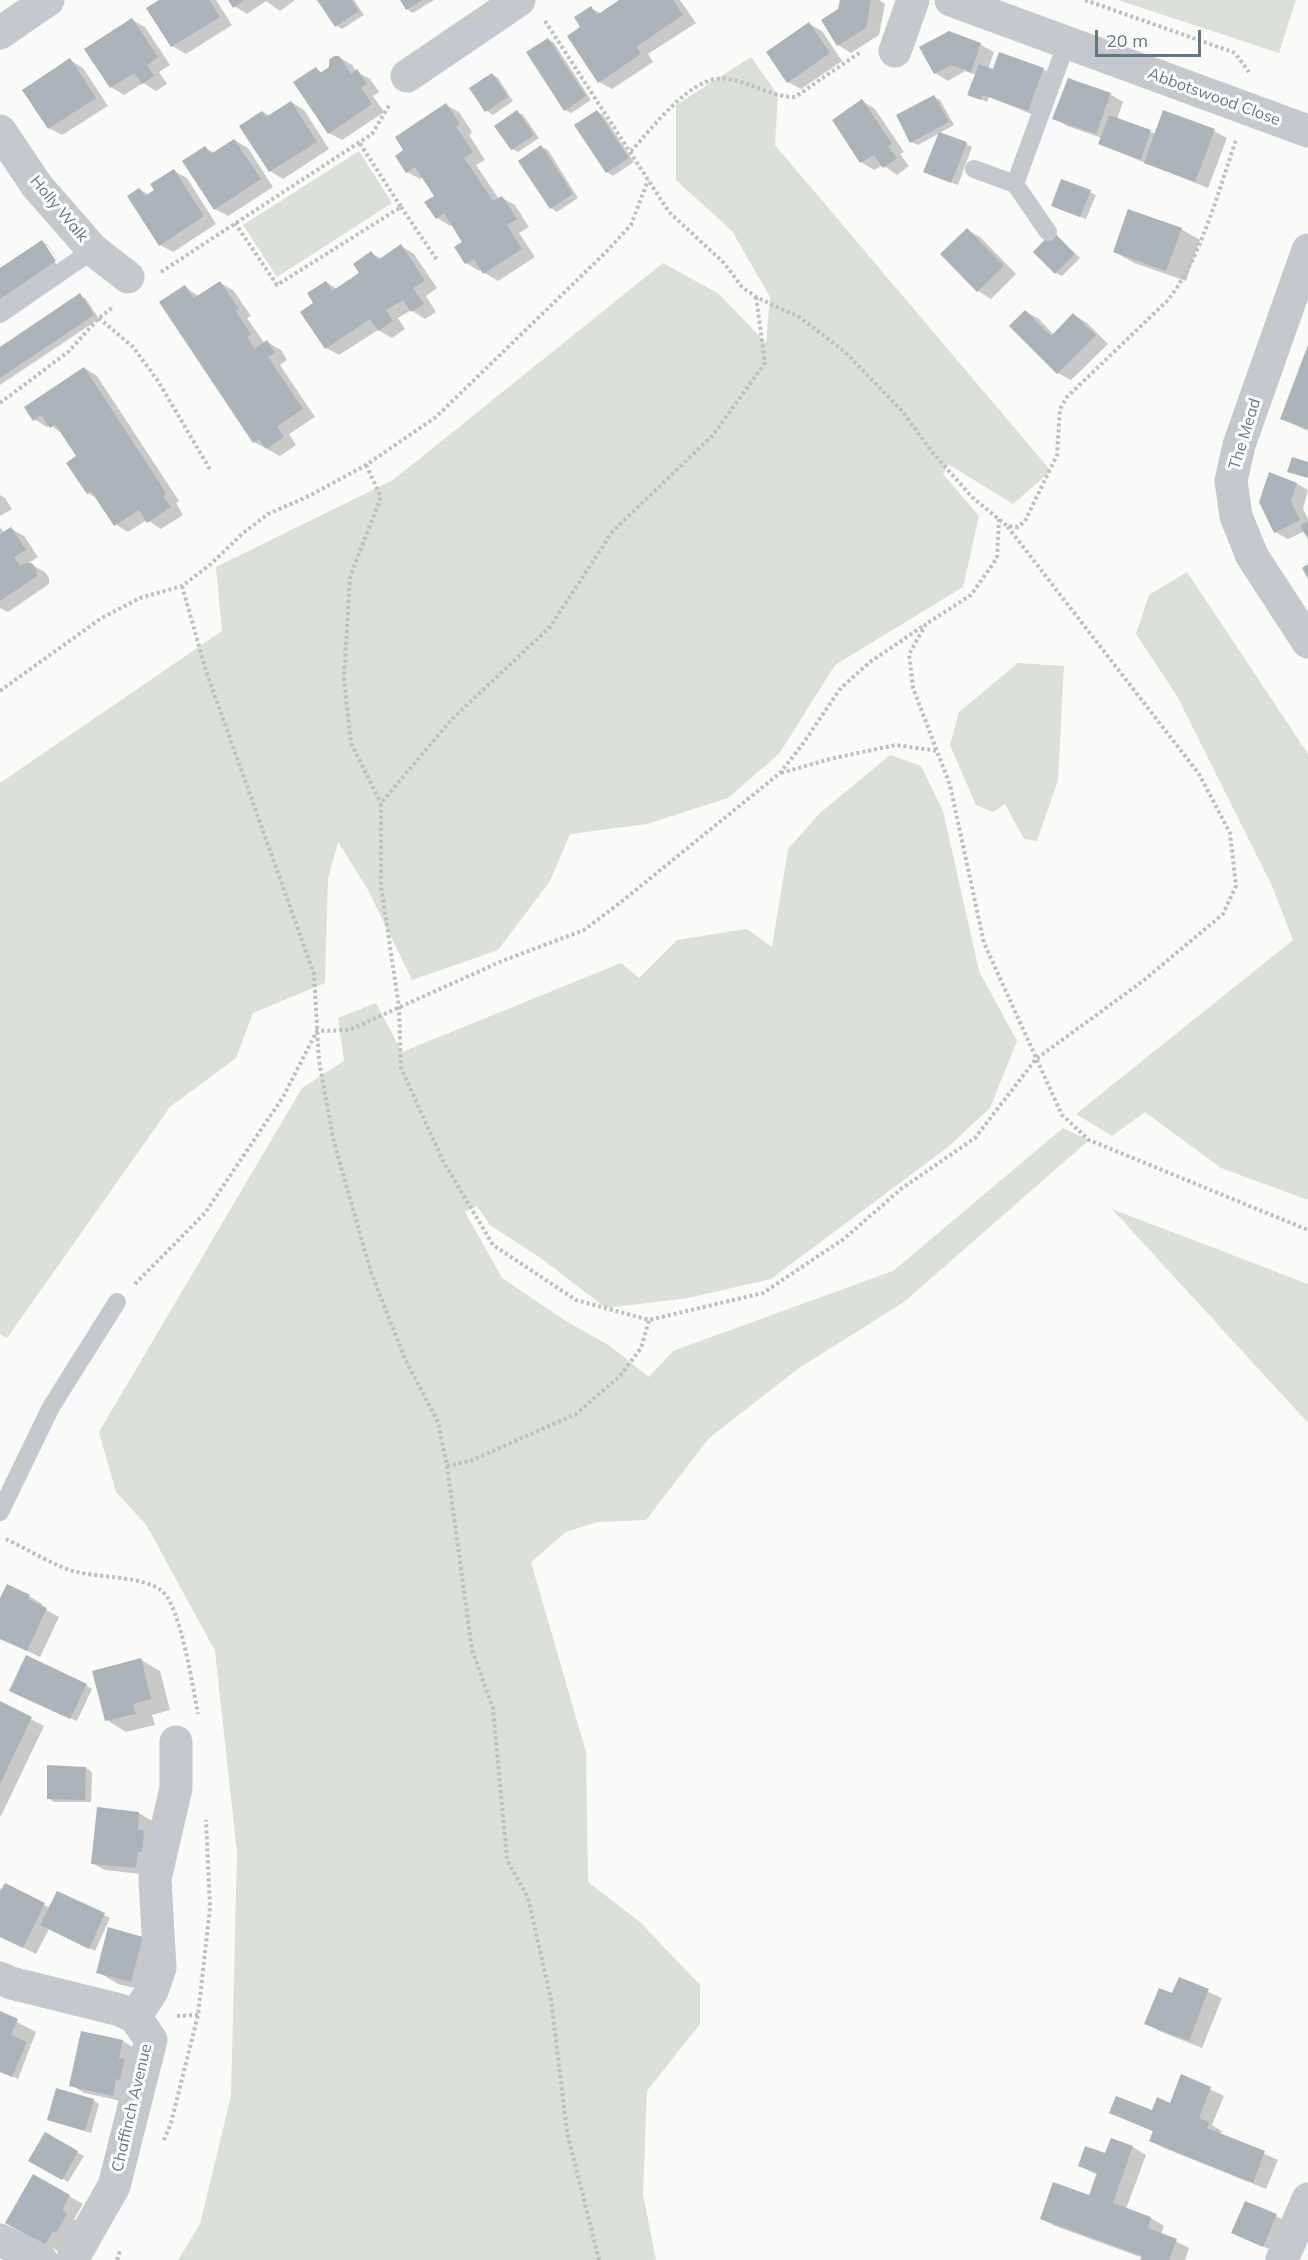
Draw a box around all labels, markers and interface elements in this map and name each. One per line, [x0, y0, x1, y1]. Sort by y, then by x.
scale bar [1098, 18, 1204, 56]
text: 20 m [1106, 29, 1148, 52]
street label: Abbotswood Close [1145, 64, 1283, 130]
street label: Holly Walk [26, 172, 92, 246]
street label: The Mead [1225, 396, 1265, 472]
street label: Chaffinch Avenue [108, 2042, 156, 2174]

